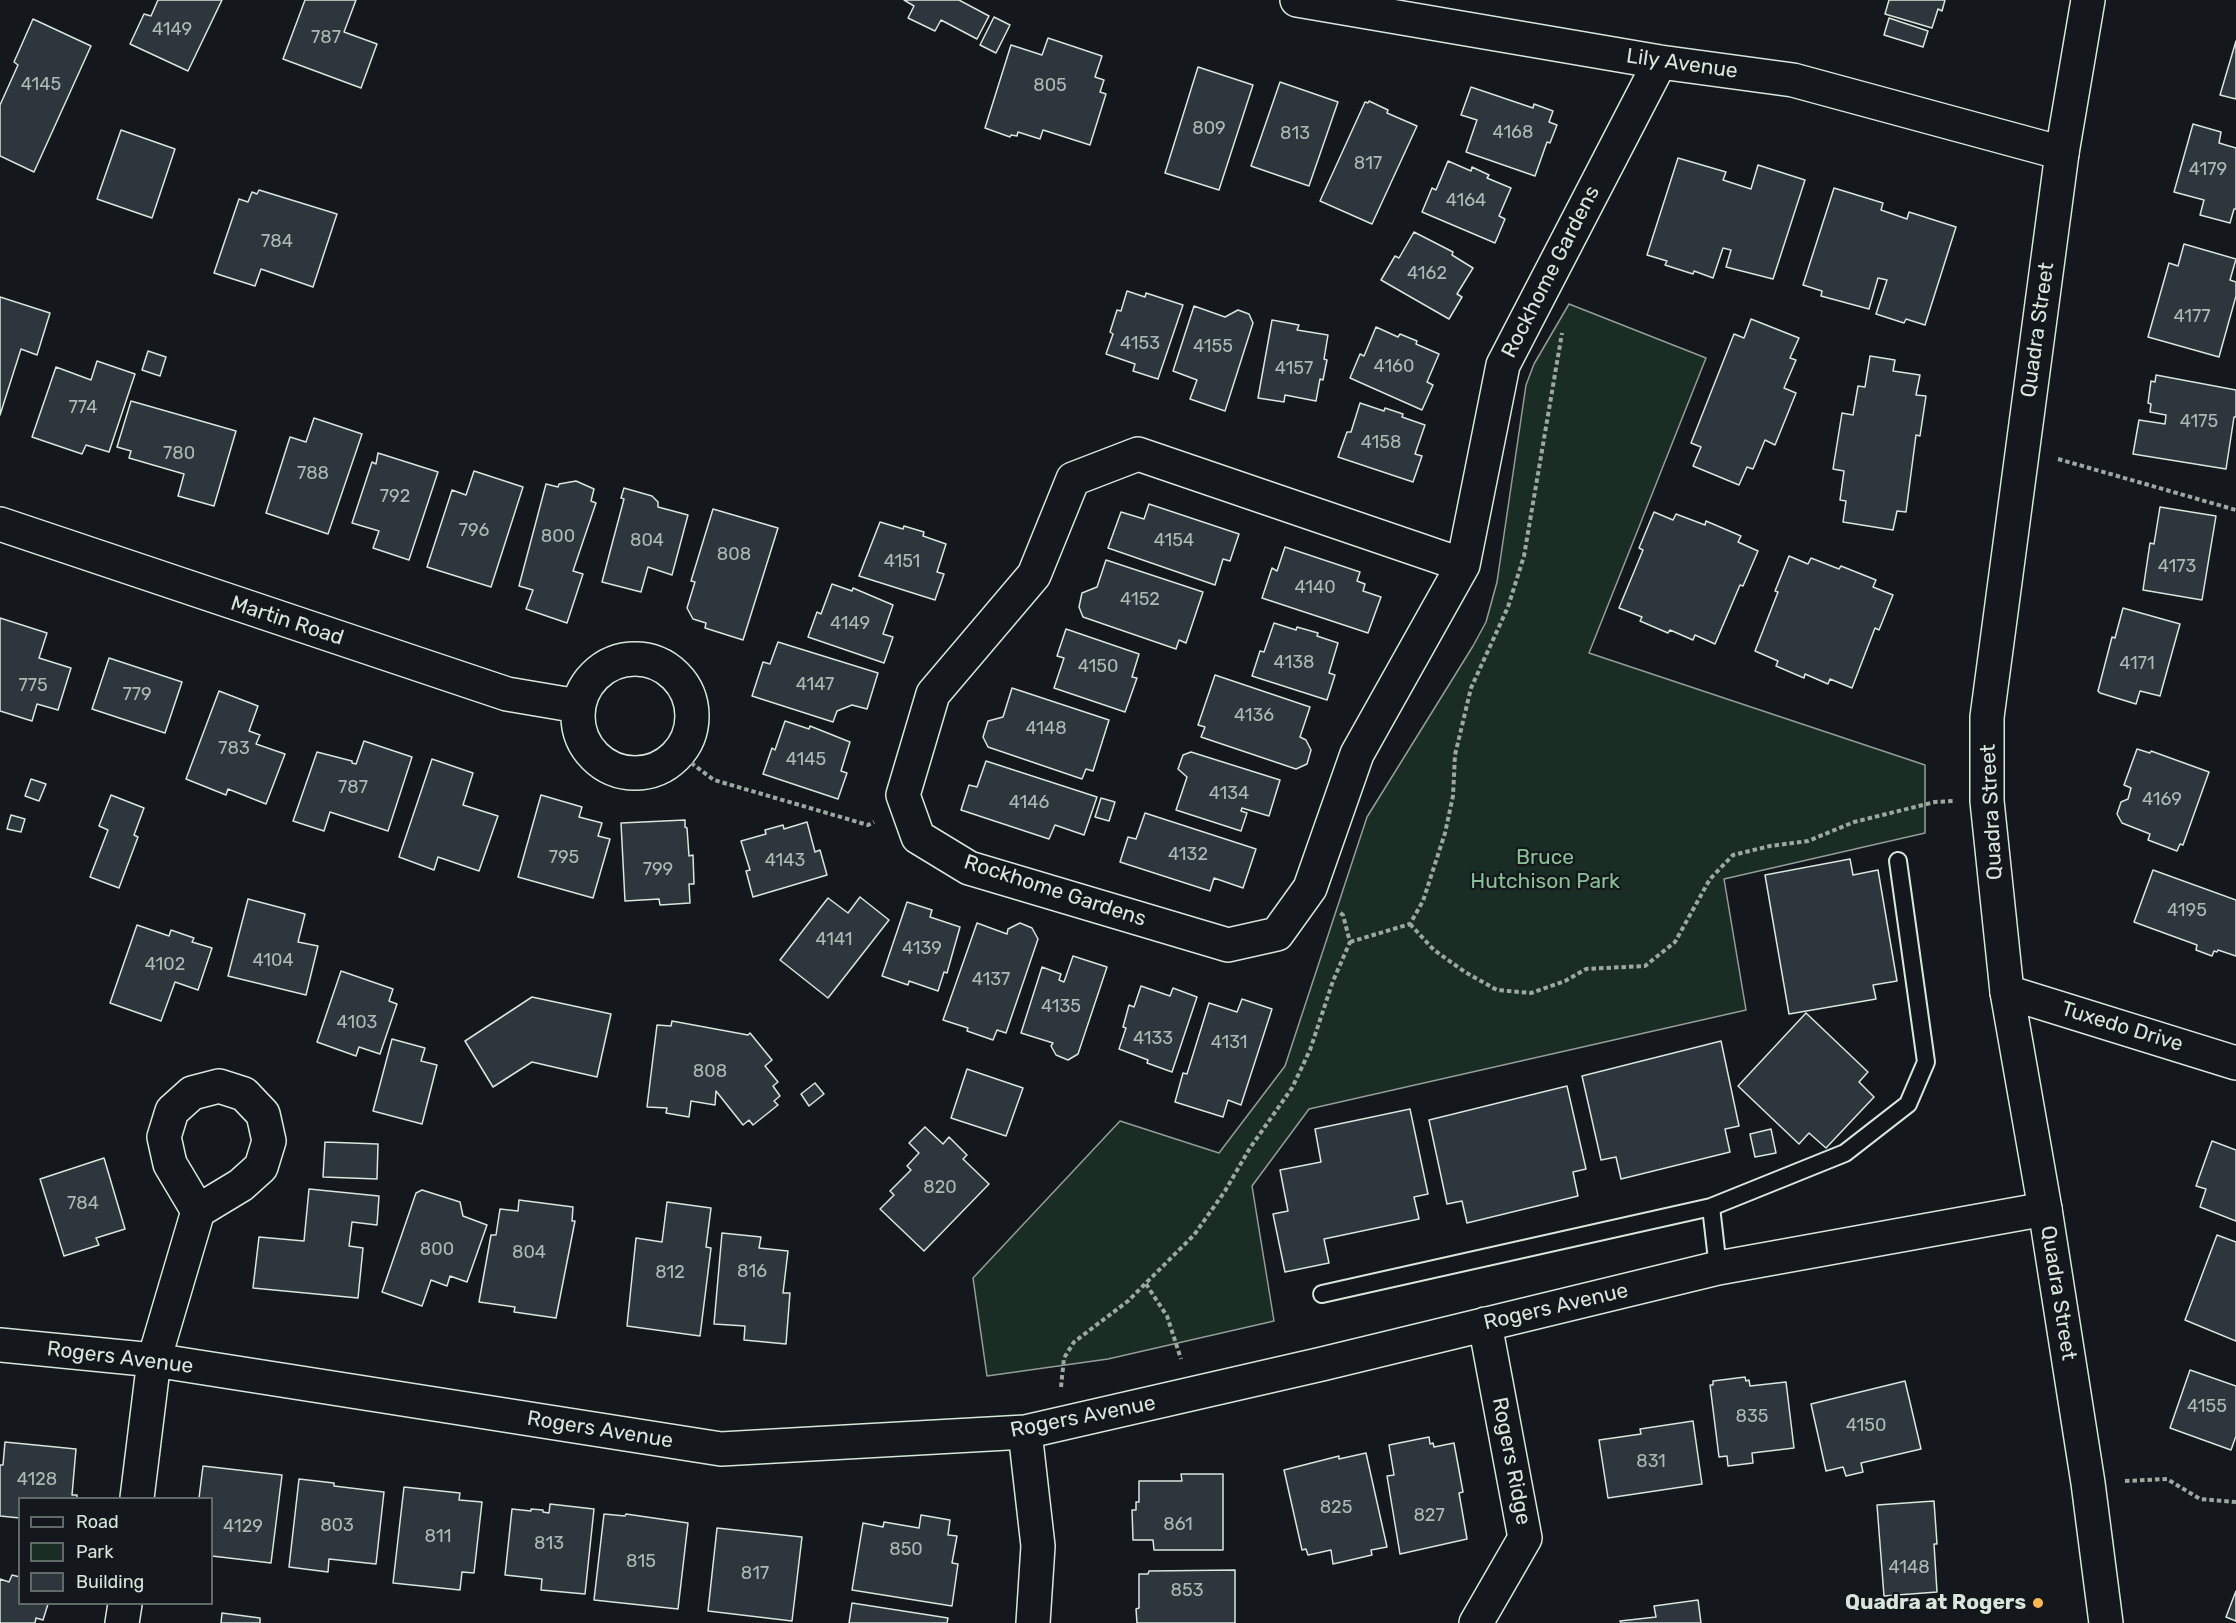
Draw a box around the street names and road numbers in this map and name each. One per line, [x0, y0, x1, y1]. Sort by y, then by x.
street label: Lily Avenue [1625, 44, 1739, 84]
street label: Rockhome Gardens [1497, 182, 1605, 362]
street label: Quadra Street [2016, 261, 2060, 399]
street label: Martin Road [227, 591, 347, 651]
street label: Quadra Street [1976, 743, 2008, 881]
street label: Rockhome Gardens [961, 850, 1149, 932]
street label: Tuxedo Drive [2058, 997, 2186, 1057]
street label: Quadra Street [2035, 1224, 2081, 1362]
street label: Rogers Avenue [1481, 1278, 1631, 1336]
street label: Rogers Avenue [45, 1337, 195, 1379]
street label: Rogers Avenue [1008, 1391, 1158, 1443]
street label: Rogers Ridge [1486, 1395, 1536, 1527]
street label: Rogers Avenue [525, 1406, 675, 1454]

